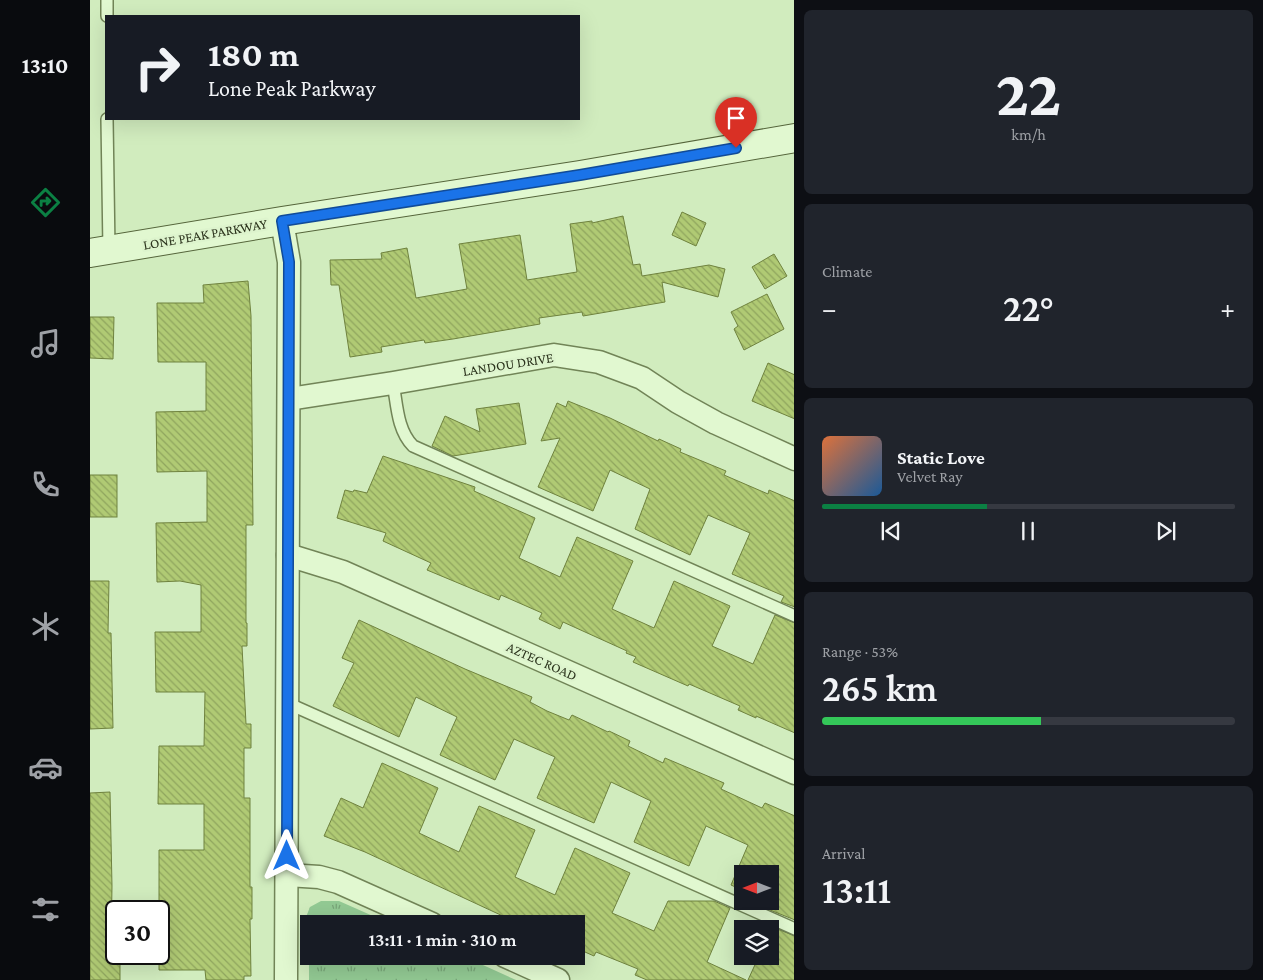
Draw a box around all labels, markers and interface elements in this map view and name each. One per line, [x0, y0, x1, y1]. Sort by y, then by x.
icon: right [125, 35, 190, 100]
text: 180 m [208, 35, 299, 74]
text: 13:10 [22, 53, 68, 78]
text: 22 [996, 57, 1061, 129]
text: Lone Peak Parkway [208, 76, 376, 101]
pin [715, 97, 757, 148]
icon: arrive [722, 104, 750, 132]
text: km/h [1011, 126, 1046, 143]
icon: directions [28, 185, 63, 220]
street label: LONE PEAK PARKWAY [142, 215, 269, 253]
text: Climate [822, 263, 872, 280]
text: 22° [1003, 287, 1054, 329]
text: − [822, 293, 837, 324]
text: + [1220, 293, 1235, 324]
icon: music [28, 326, 63, 361]
street label: LANDOU DRIVE [462, 349, 555, 379]
text: Static Love [897, 447, 985, 468]
icon: phone [28, 467, 63, 502]
text: Velvet Ray [897, 468, 963, 485]
icon: previous [877, 517, 905, 545]
icon: pause [1014, 517, 1042, 545]
icon: next [1152, 517, 1180, 545]
icon: climate [28, 609, 63, 644]
street label: AZTEC ROAD [504, 638, 580, 684]
text: Range · 53% [822, 643, 898, 660]
text: 265 km [822, 667, 937, 709]
icon: car [28, 750, 63, 785]
position arrow [260, 829, 312, 881]
text: Arrival [822, 845, 866, 862]
north arrow [734, 865, 779, 910]
map controls [734, 865, 779, 965]
text: 13:11 [822, 869, 891, 911]
icon: filters [28, 892, 63, 927]
speed limit sign: 30 [105, 900, 170, 965]
button: layers [734, 920, 779, 965]
text: 13:11 · 1 min · 310 m [368, 929, 517, 950]

